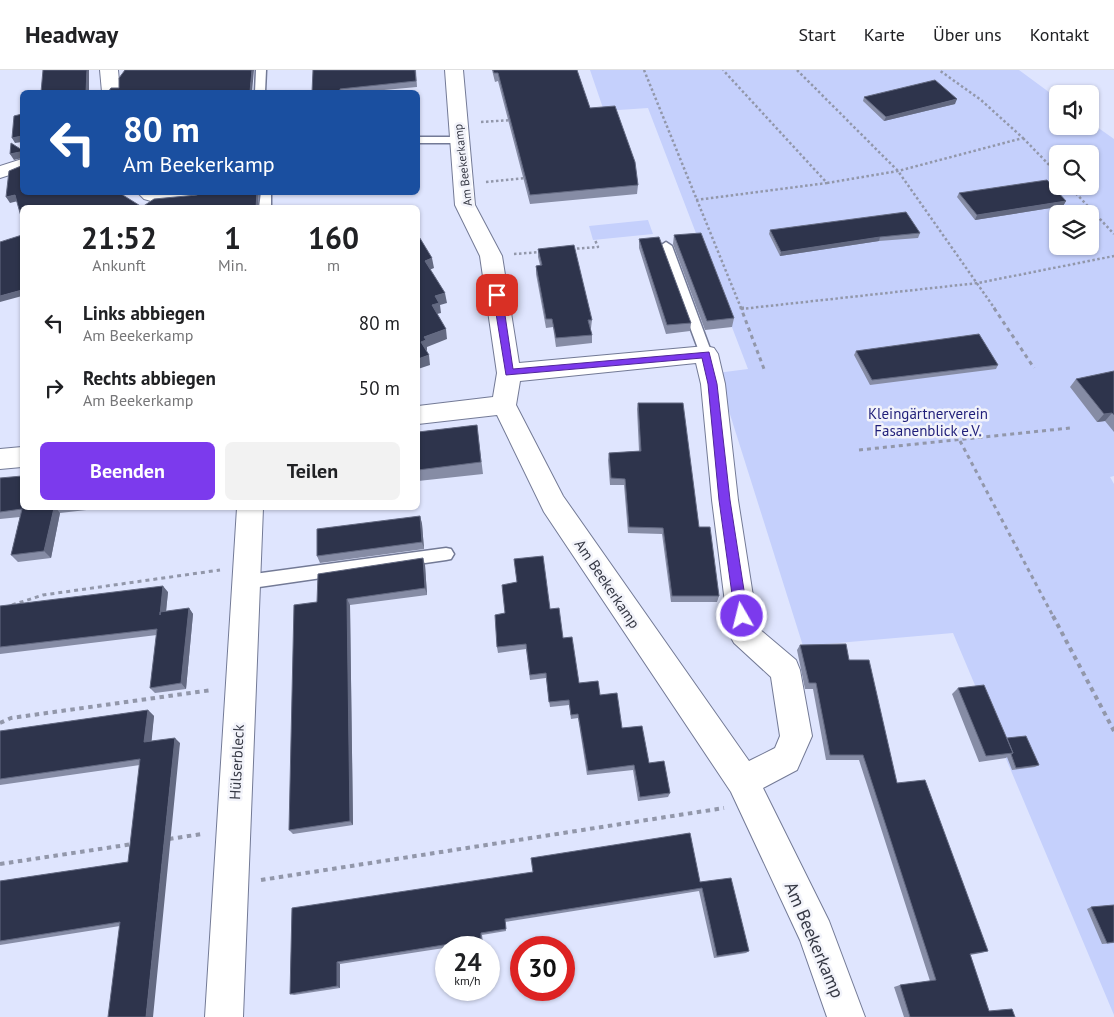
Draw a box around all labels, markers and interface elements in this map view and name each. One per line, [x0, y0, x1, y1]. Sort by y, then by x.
text: Headway [25, 19, 118, 50]
text: Start [798, 23, 836, 46]
text: Karte [864, 23, 905, 46]
text: Über uns [933, 23, 1002, 46]
text: Kontakt [1030, 23, 1089, 46]
map controls [1049, 85, 1099, 255]
button: sound [1049, 85, 1099, 135]
text: 80 m [123, 106, 200, 152]
icon: left [40, 110, 105, 175]
street label: Am Beekerkamp [450, 123, 475, 207]
button: search [1049, 145, 1099, 195]
text: Am Beekerkamp [123, 150, 275, 178]
button: layers [1049, 205, 1099, 255]
text: 21:52 [81, 218, 157, 257]
text: 1 [224, 218, 241, 257]
text: 160 [308, 218, 359, 257]
text: Ankunft [92, 255, 146, 275]
text: Min. [218, 255, 247, 275]
text: m [327, 255, 340, 275]
pin [476, 274, 518, 316]
icon: arrive [483, 281, 511, 309]
text: Links abbiegen [83, 301, 205, 325]
icon: left [40, 309, 68, 337]
text: 80 m [359, 311, 400, 335]
text: Am Beekerkamp [83, 325, 193, 345]
text: Rechts abbiegen [83, 366, 216, 390]
icon: right [40, 374, 68, 402]
text: 50 m [359, 376, 400, 400]
text: Am Beekerkamp [83, 390, 193, 410]
park label: Kleingärtnerverein Fasanenblick e.V. [868, 404, 988, 440]
button: Beenden [40, 442, 215, 500]
button: Teilen [225, 442, 400, 500]
street label: Am Beekerkamp [571, 536, 644, 632]
position arrow [715, 589, 767, 641]
street label: Hülserbleck [225, 723, 248, 800]
street label: Am Beekerkamp [780, 878, 849, 1001]
speed limit sign: 30 [510, 936, 575, 1001]
text: 24 [453, 946, 482, 978]
text: km/h [454, 973, 481, 988]

